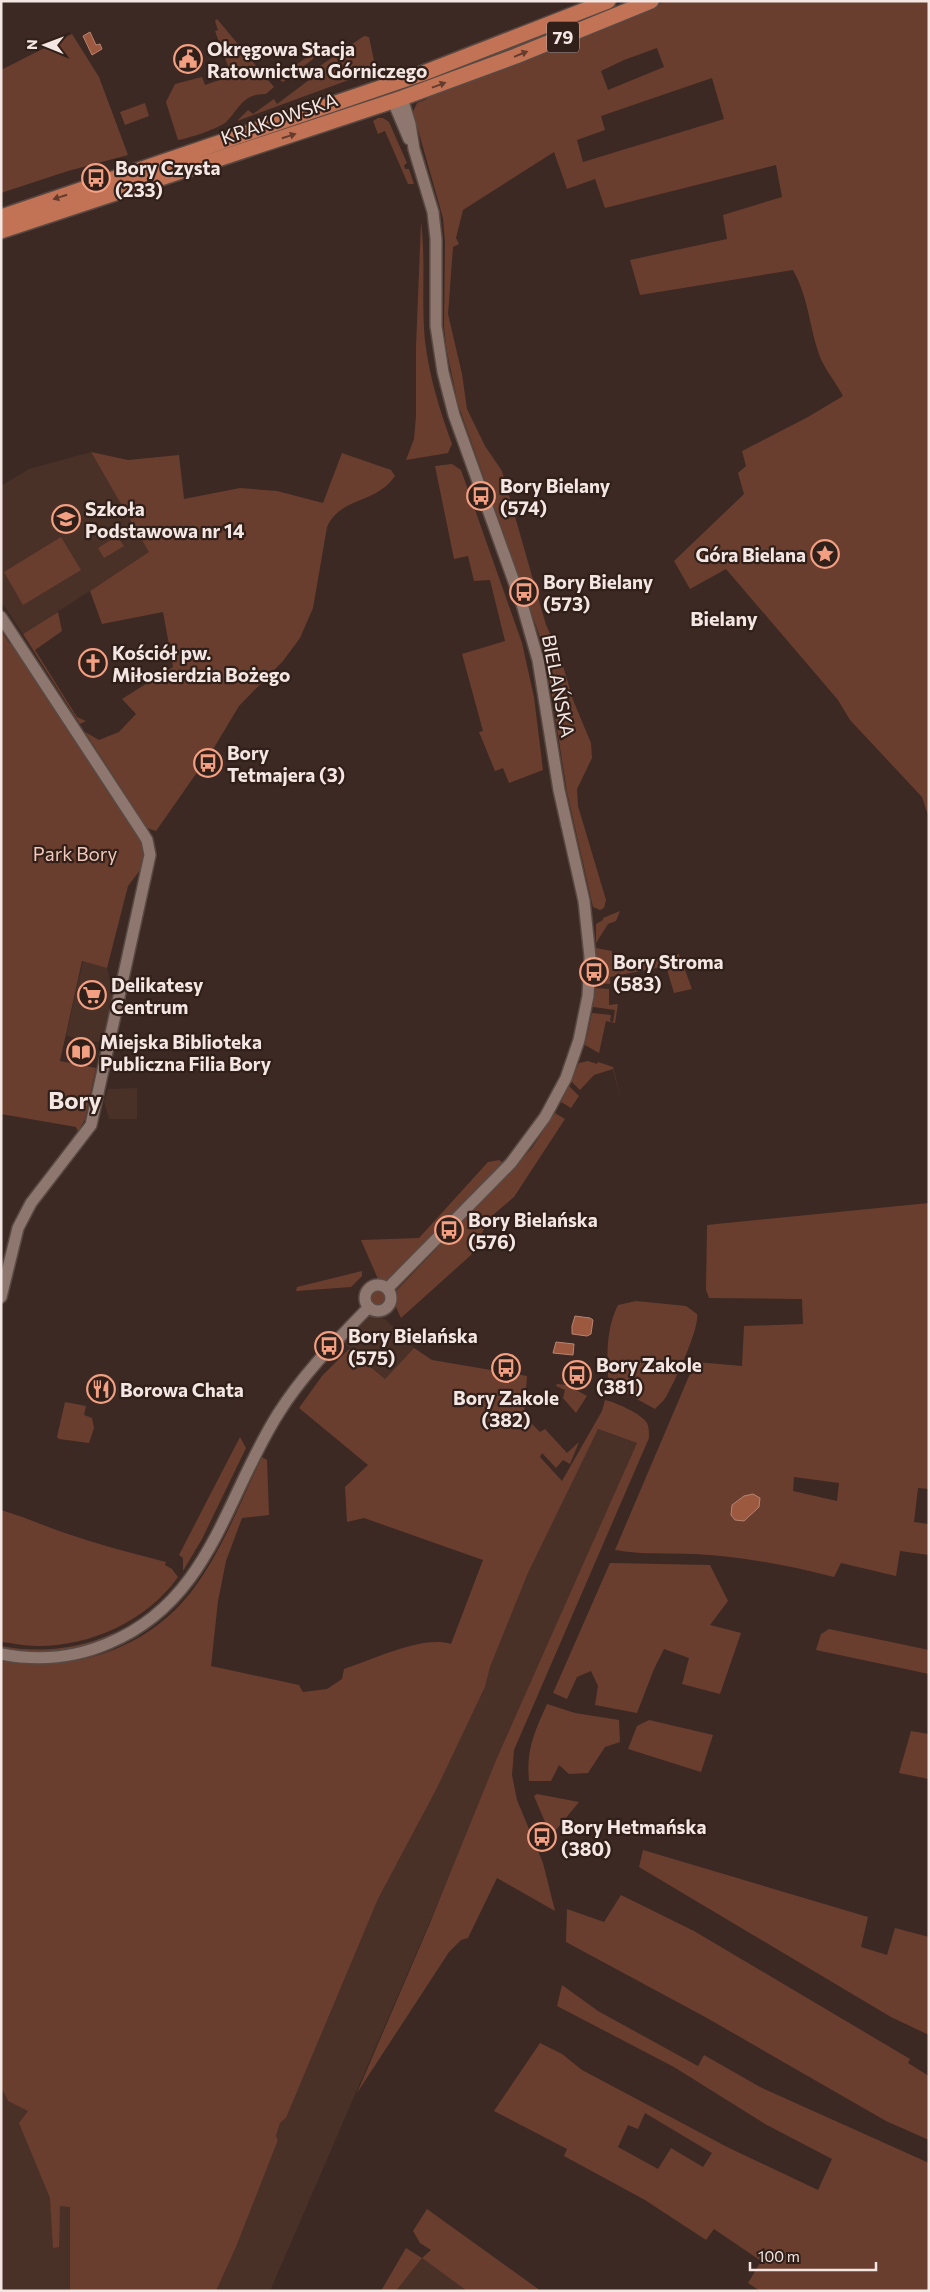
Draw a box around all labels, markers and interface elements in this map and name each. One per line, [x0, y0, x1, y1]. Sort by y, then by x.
north arrow [20, 20, 70, 70]
road number: 79 [547, 22, 579, 52]
place label: Okręgowa Stacja Ratownictwa Górniczego [207, 37, 427, 82]
text: N [23, 39, 40, 50]
public building icon: Okręgowa Stacja Ratownictwa Górniczego [173, 44, 203, 74]
one-way arrow [514, 50, 529, 58]
one-way arrow [432, 81, 447, 89]
street label: KRAKOWSKA [218, 87, 340, 149]
one-way arrow [282, 132, 297, 140]
place label: Bory Czysta (233) [115, 156, 221, 201]
bus stop icon: Bory Czysta (233) [81, 163, 111, 193]
one-way arrow [53, 193, 68, 201]
place label: Bory Bielany (574) [500, 474, 611, 519]
bus stop icon: Bory Bielany (574) [466, 481, 496, 511]
place label: Szkoła Podstawowa nr 14 [85, 497, 245, 542]
school or university icon: Szkoła Podstawowa nr 14 [51, 504, 81, 534]
place icon: Góra Bielana [810, 539, 840, 569]
place label: Góra Bielana [695, 543, 806, 566]
place label: Bory Bielany (573) [543, 570, 654, 615]
bus stop icon: Bory Bielany (573) [509, 577, 539, 607]
district label: Bielany [690, 606, 758, 630]
street label: BIELAŃSKA [538, 633, 580, 739]
place label: Kościół pw. Miłosierdzia Bożego [112, 641, 290, 686]
church icon: Kościół pw. Miłosierdzia Bożego [78, 648, 108, 678]
place label: Bory Tetmajera (3) [227, 741, 345, 786]
bus stop icon: Bory Tetmajera (3) [193, 748, 223, 778]
park label: Park Bory [33, 842, 117, 865]
place label: Bory Stroma (583) [613, 950, 724, 995]
bus stop icon: Bory Stroma (583) [579, 957, 609, 987]
place label: Delikatesy Centrum [111, 973, 204, 1018]
supermarket icon: Delikatesy Centrum [77, 980, 107, 1010]
place label: Miejska Biblioteka Publiczna Filia Bory [100, 1030, 272, 1075]
library icon: Miejska Biblioteka Publiczna Filia Bory [66, 1037, 96, 1067]
district label: Bory [48, 1085, 102, 1114]
place label: Bory Bielańska (576) [468, 1208, 598, 1253]
bus stop icon: Bory Bielańska (576) [434, 1215, 464, 1245]
place label: Bory Bielańska (575) [348, 1324, 478, 1369]
bus stop icon: Bory Bielańska (575) [314, 1331, 344, 1361]
bus stop icon: Bory Zakole (382) [491, 1353, 521, 1383]
place label: Bory Zakole (381) [596, 1353, 702, 1398]
bus stop icon: Bory Zakole (381) [562, 1360, 592, 1390]
restaurant icon: Borowa Chata [86, 1374, 116, 1404]
place label: Borowa Chata [120, 1378, 244, 1401]
place label: Bory Zakole (382) [453, 1386, 559, 1431]
place label: Bory Hetmańska (380) [561, 1815, 706, 1860]
bus stop icon: Bory Hetmańska (380) [527, 1822, 557, 1852]
scale bar [750, 2240, 876, 2272]
text: 100 m [758, 2247, 800, 2265]

